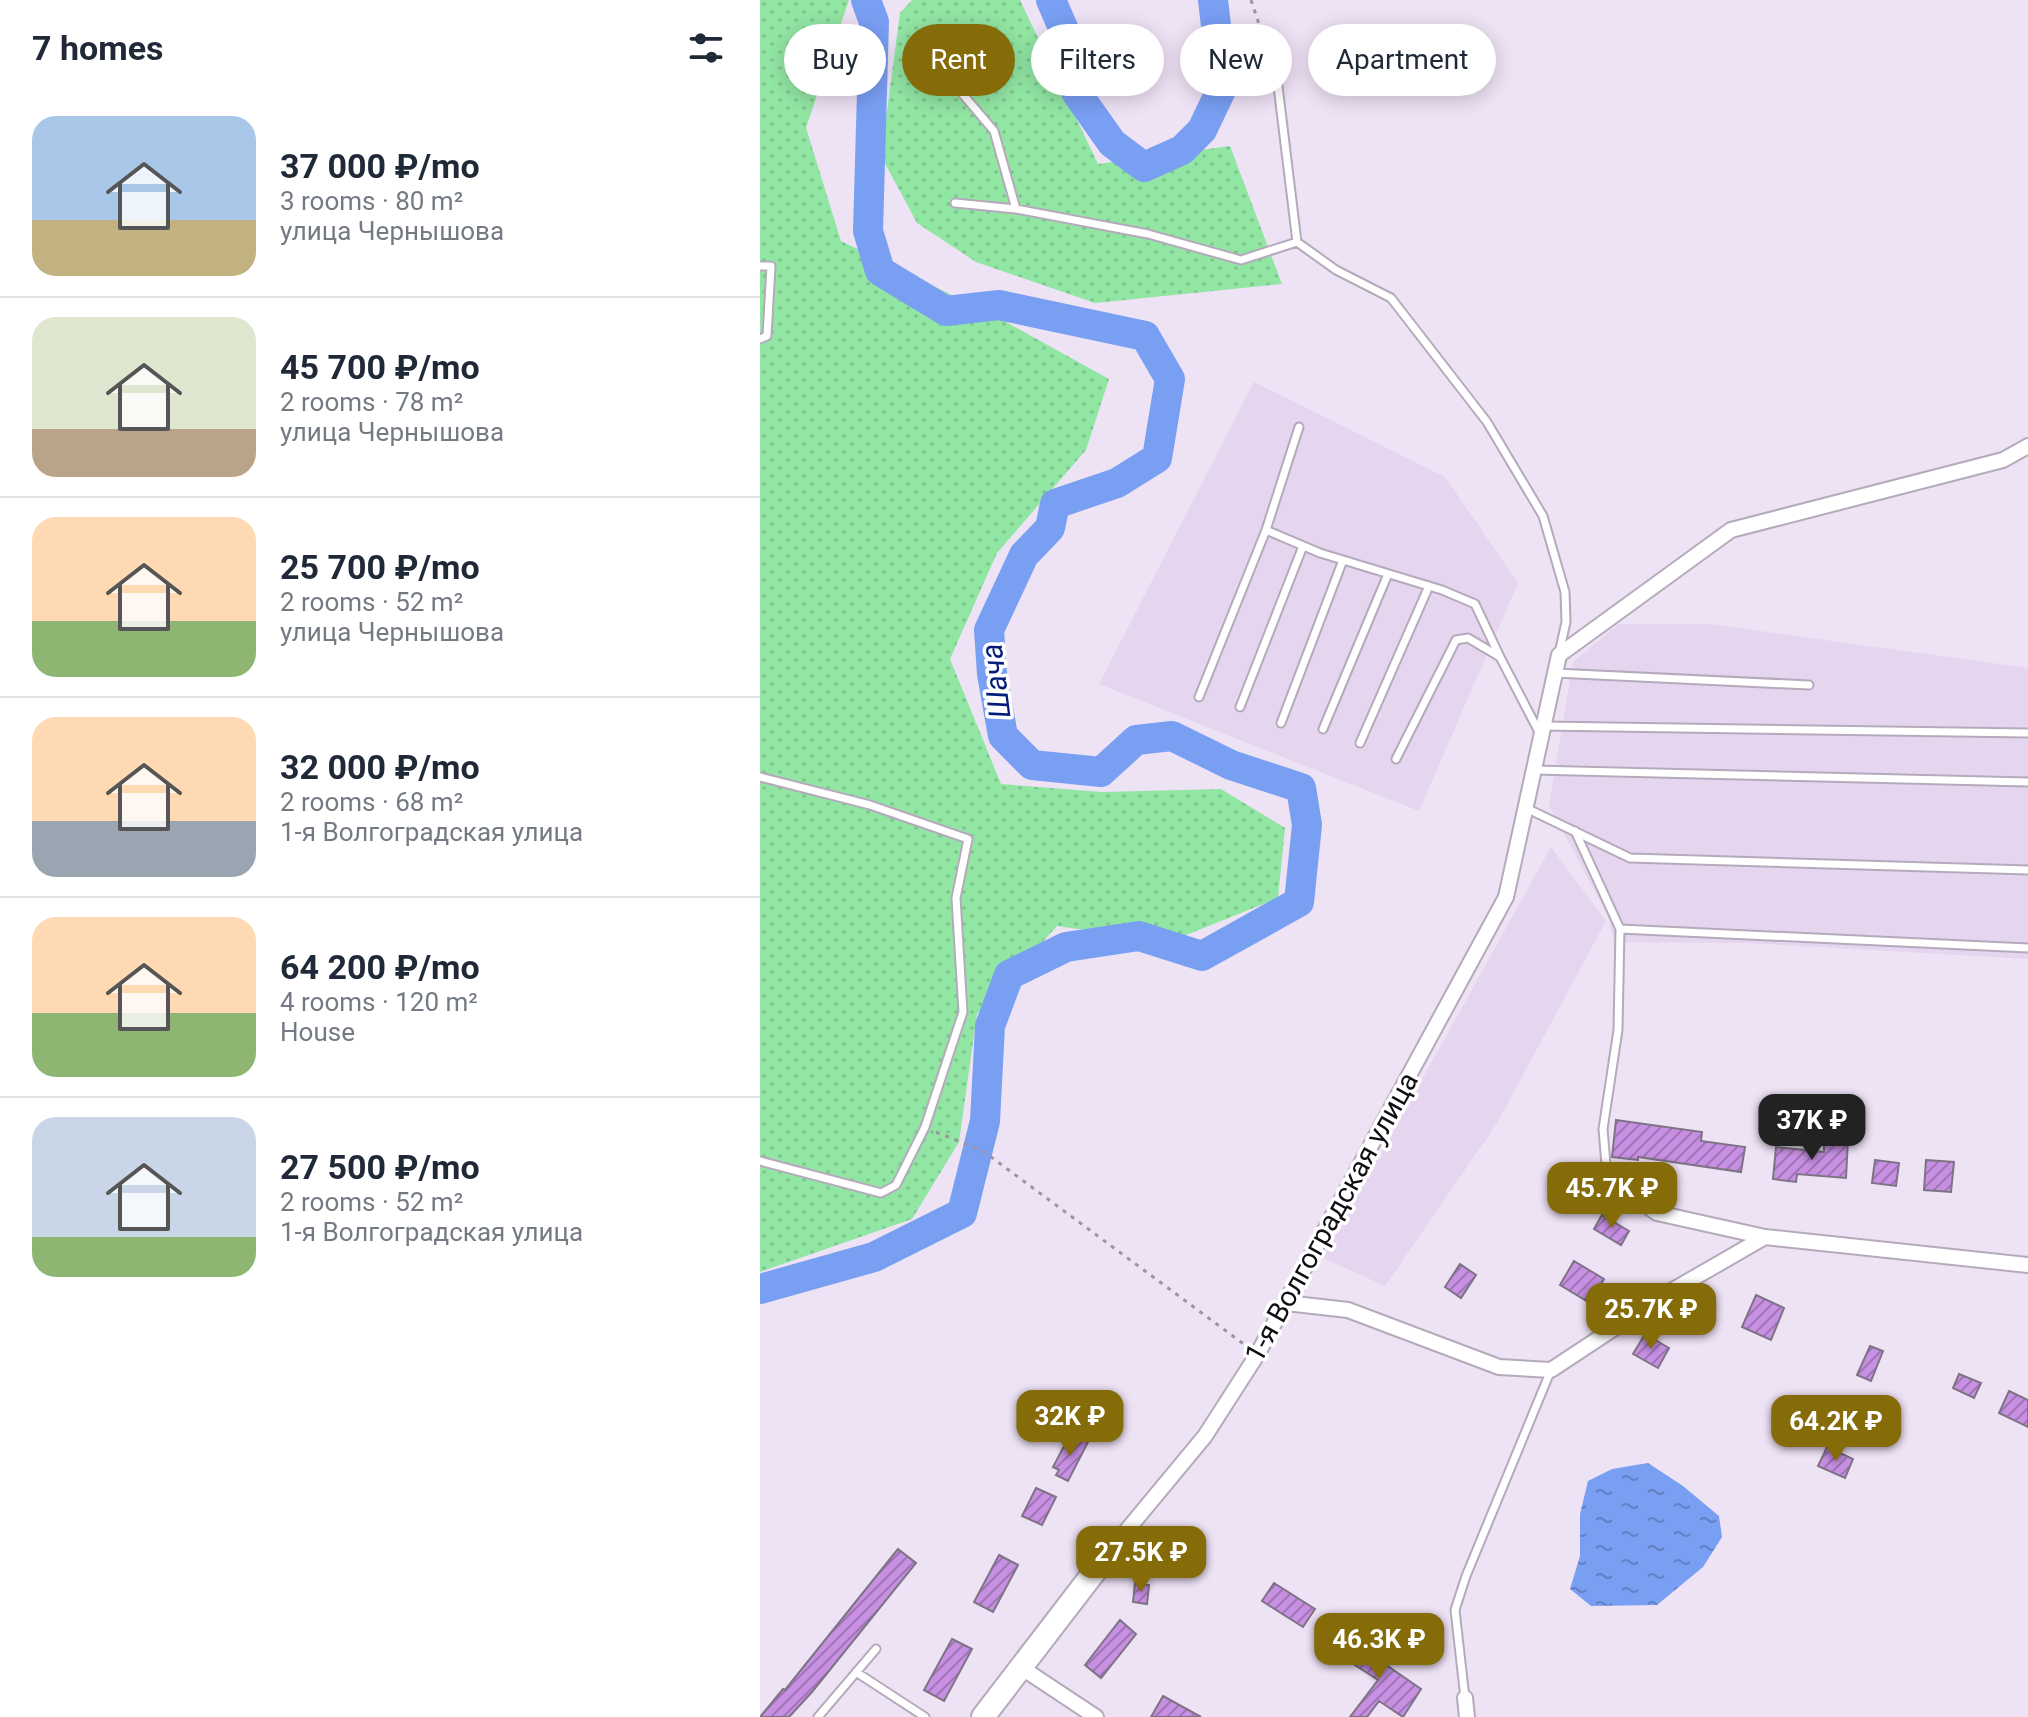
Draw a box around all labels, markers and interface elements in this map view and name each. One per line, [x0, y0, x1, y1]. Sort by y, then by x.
chip: Buy [784, 24, 886, 96]
chip: Rent [902, 24, 1015, 96]
chip: Filters [1031, 24, 1164, 96]
chip: New [1180, 24, 1292, 96]
chip: Apartment [1308, 24, 1496, 96]
icon: filters [684, 26, 728, 70]
text: 7 homes [32, 28, 163, 68]
text: 37 000 ₽/mo [280, 146, 480, 186]
icon: home [96, 148, 192, 244]
text: 3 rooms · 80 m² [280, 186, 463, 216]
text: улица Чернышова [280, 216, 504, 246]
text: 45 700 ₽/mo [280, 347, 480, 387]
icon: home [96, 349, 192, 445]
text: 2 rooms · 78 m² [280, 387, 463, 417]
text: улица Чернышова [280, 417, 504, 447]
text: 25 700 ₽/mo [280, 547, 480, 587]
icon: home [96, 549, 192, 645]
text: 2 rooms · 52 m² [280, 587, 463, 617]
text: улица Чернышова [280, 617, 504, 647]
water label: Шача [974, 642, 1017, 720]
text: 32 000 ₽/mo [280, 747, 480, 787]
icon: home [96, 749, 192, 845]
text: 2 rooms · 68 m² [280, 787, 463, 817]
text: 1-я Волгоградская улица [280, 817, 583, 847]
text: 64 200 ₽/mo [280, 947, 480, 987]
icon: home [96, 949, 192, 1045]
text: 4 rooms · 120 m² [280, 987, 478, 1017]
text: House [280, 1017, 355, 1047]
street label: 1-я Волгоградская улица [1238, 1066, 1425, 1368]
pin: 37K ₽ [1756, 1094, 1868, 1162]
text: 37K ₽ [1776, 1105, 1848, 1135]
text: 27 500 ₽/mo [280, 1147, 480, 1187]
icon: home [96, 1149, 192, 1245]
pin: 45.7K ₽ [1538, 1162, 1686, 1230]
text: 45.7K ₽ [1565, 1173, 1659, 1203]
text: 2 rooms · 52 m² [280, 1187, 463, 1217]
text: 1-я Волгоградская улица [280, 1217, 583, 1247]
pin: 25.7K ₽ [1577, 1283, 1725, 1351]
text: 25.7K ₽ [1604, 1294, 1698, 1324]
pin: 32K ₽ [1014, 1390, 1126, 1458]
pin: 64.2K ₽ [1762, 1395, 1910, 1463]
text: 32K ₽ [1034, 1401, 1106, 1431]
text: 64.2K ₽ [1789, 1406, 1883, 1436]
pin: 27.5K ₽ [1067, 1526, 1215, 1594]
text: 27.5K ₽ [1094, 1537, 1188, 1567]
pin: 46.3K ₽ [1305, 1613, 1453, 1681]
text: 46.3K ₽ [1332, 1624, 1426, 1654]

